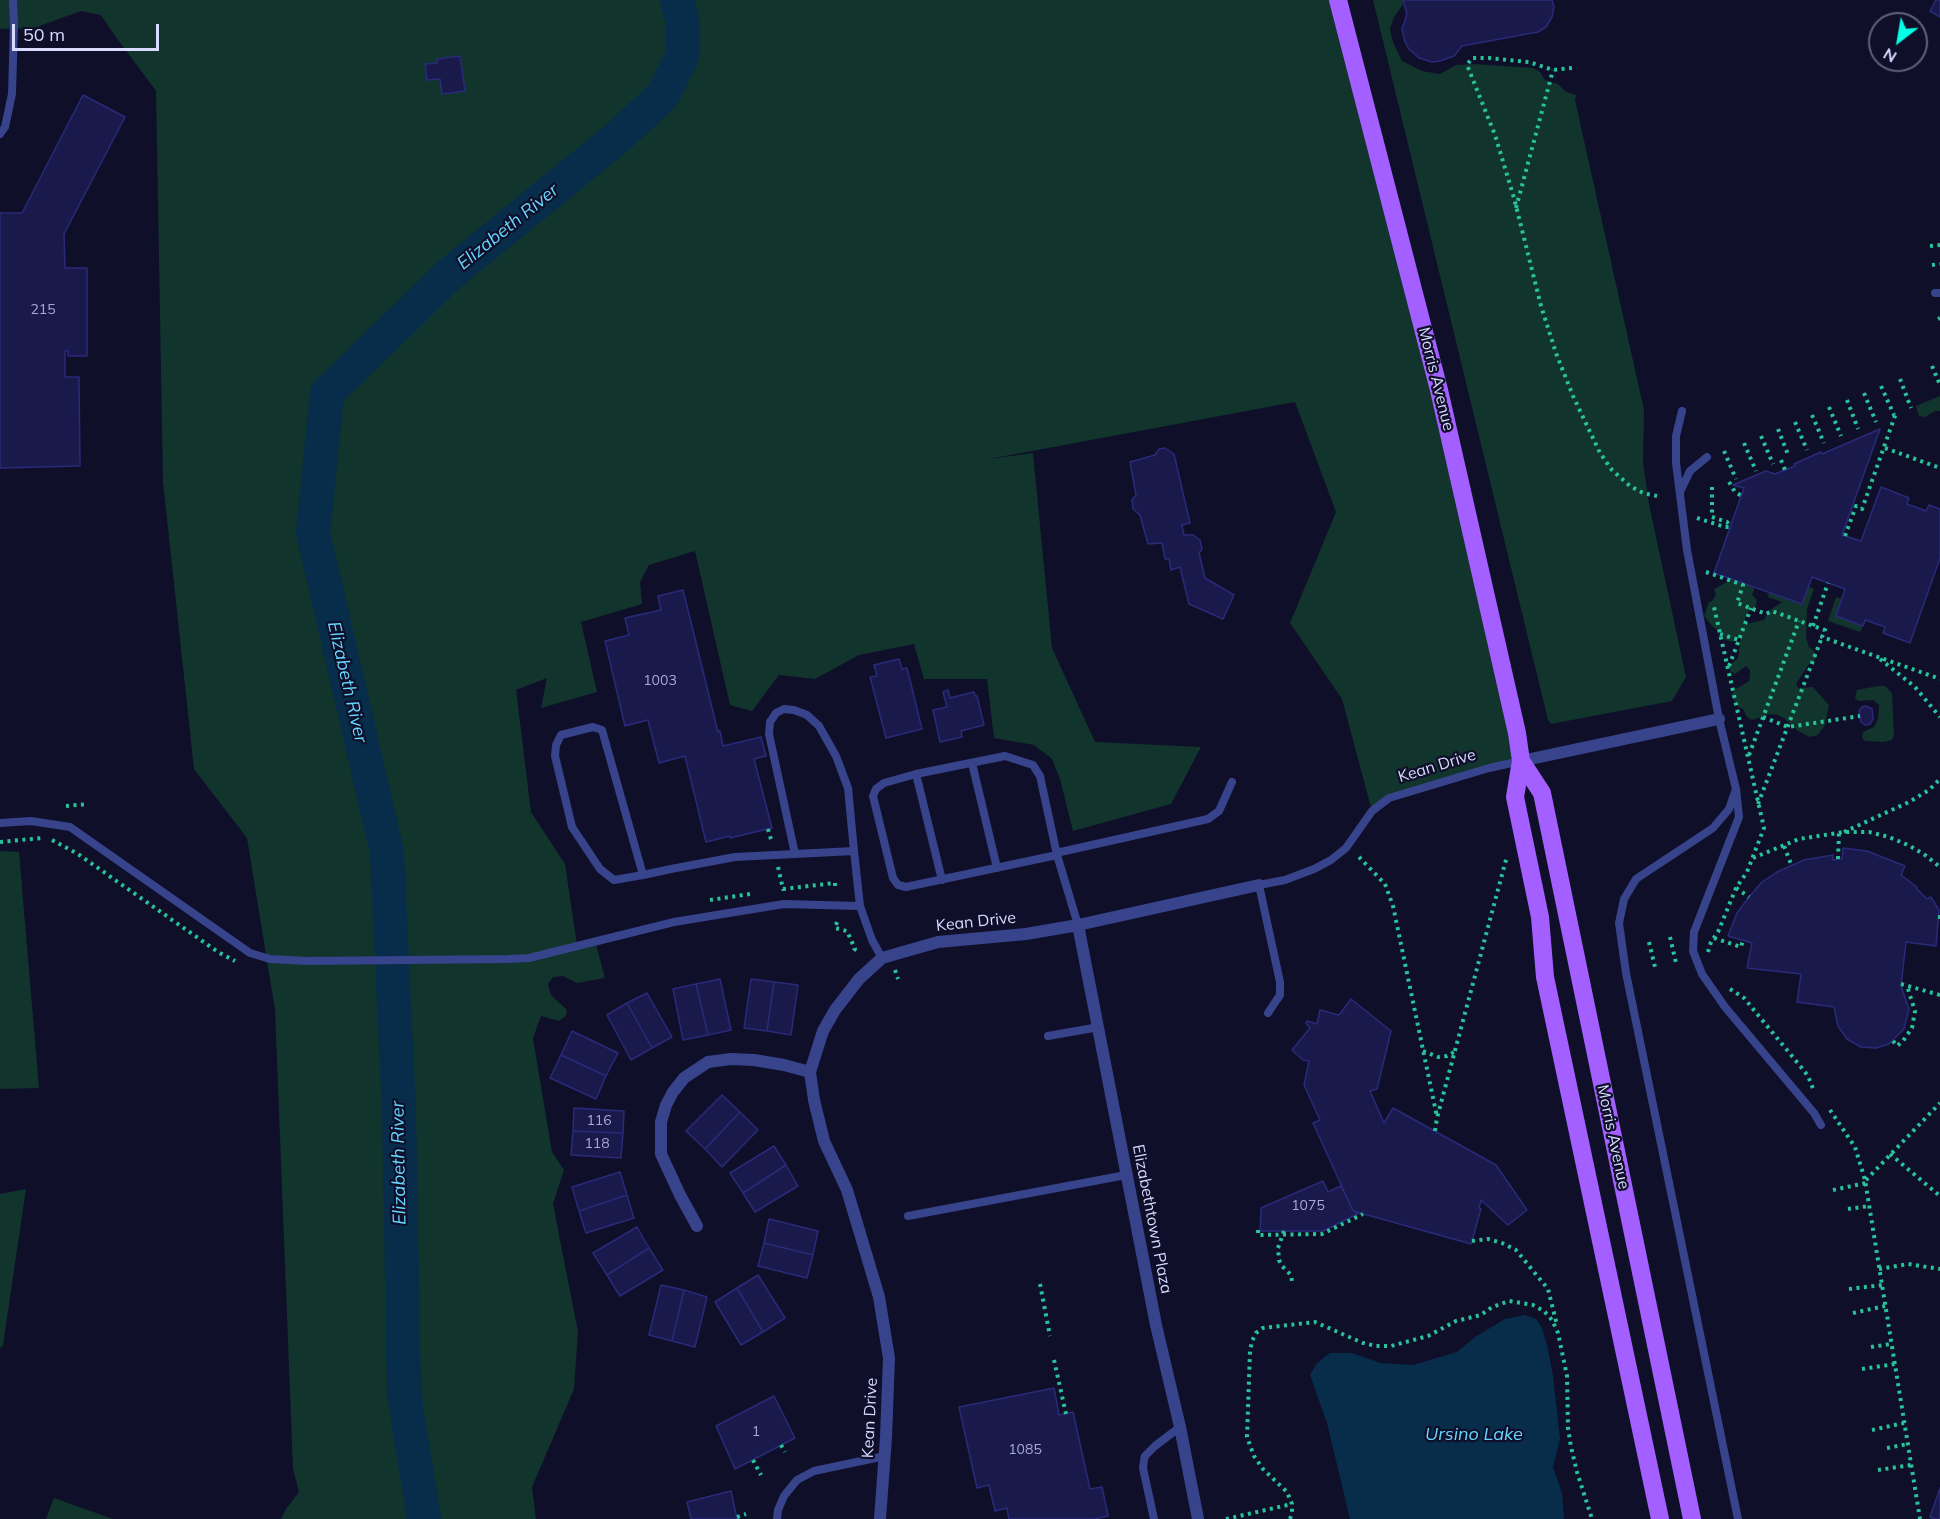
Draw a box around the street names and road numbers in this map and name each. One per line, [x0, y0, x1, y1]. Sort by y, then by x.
street label: Morris Avenue [1414, 325, 1458, 433]
street label: Kean Drive [1396, 745, 1478, 787]
street label: Kean Drive [935, 908, 1017, 936]
street label: Morris Avenue [1593, 1083, 1633, 1191]
street label: Elizabethtown Plaza [1128, 1143, 1176, 1295]
street label: Kean Drive [858, 1377, 882, 1459]

